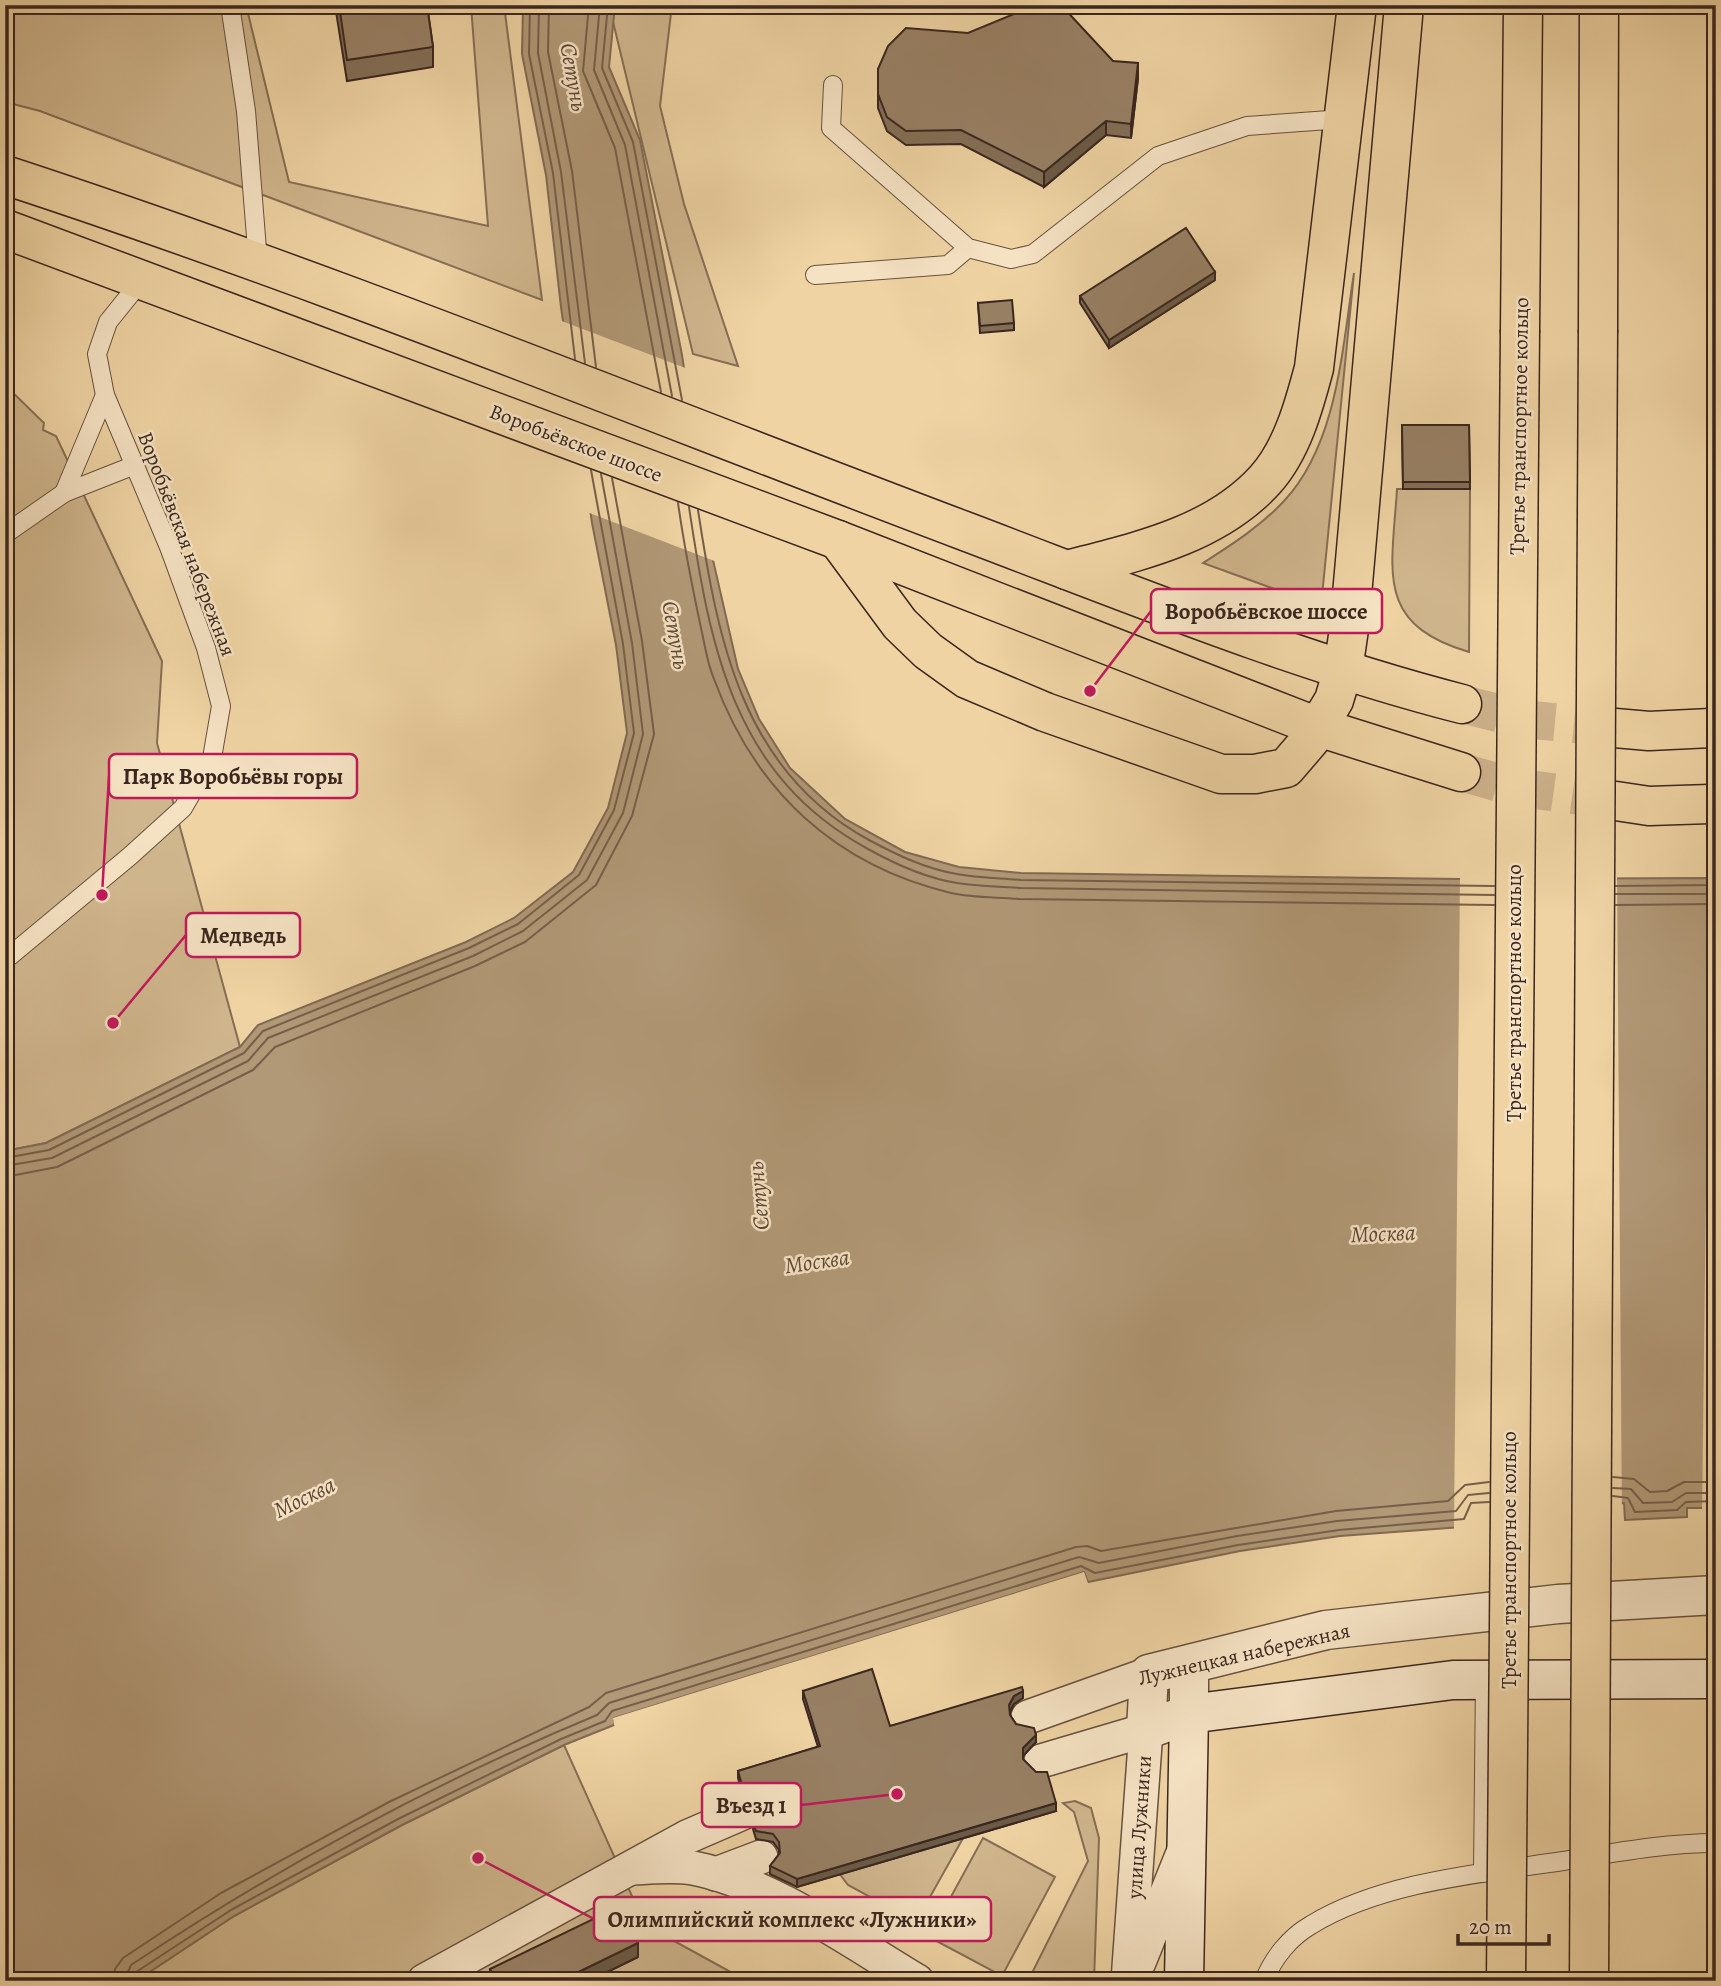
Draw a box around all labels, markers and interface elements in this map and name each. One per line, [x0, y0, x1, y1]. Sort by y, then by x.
water label: Сетунь [552, 40, 595, 114]
street label: Третье транспортное кольцо [1503, 297, 1535, 555]
street label: Воробьёвское шоссе [485, 397, 667, 489]
street label: Воробьёвская набережная [131, 428, 243, 660]
callout: Воробьёвское шоссе [1151, 589, 1382, 633]
text: Воробьёвское шоссе [1164, 596, 1368, 627]
water label: Сетунь [654, 598, 697, 672]
callout: Парк Воробьёвы горы [109, 754, 357, 798]
text: Парк Воробьёвы горы [123, 761, 343, 792]
street label: Третье транспортное кольцо [1500, 864, 1528, 1122]
callout: Медведь [186, 913, 300, 957]
text: Медведь [200, 920, 286, 951]
water label: Сетунь [740, 1160, 777, 1232]
water label: Москва [1350, 1217, 1416, 1250]
water label: Москва [783, 1242, 852, 1281]
street label: Третье транспортное кольцо [1495, 1431, 1523, 1689]
water label: Москва [268, 1469, 341, 1526]
street label: Лужнецкая набережная [1135, 1616, 1353, 1692]
street label: улица Лужники [1120, 1754, 1158, 1901]
callout: Въезд 1 [702, 1783, 801, 1827]
text: Въезд 1 [715, 1790, 787, 1821]
callout: Олимпийский комплекс «Лужники» [594, 1897, 991, 1941]
scale bar [1458, 1902, 1550, 1946]
text: Олимпийский комплекс «Лужники» [607, 1904, 977, 1935]
text: 20 m [1469, 1913, 1512, 1941]

